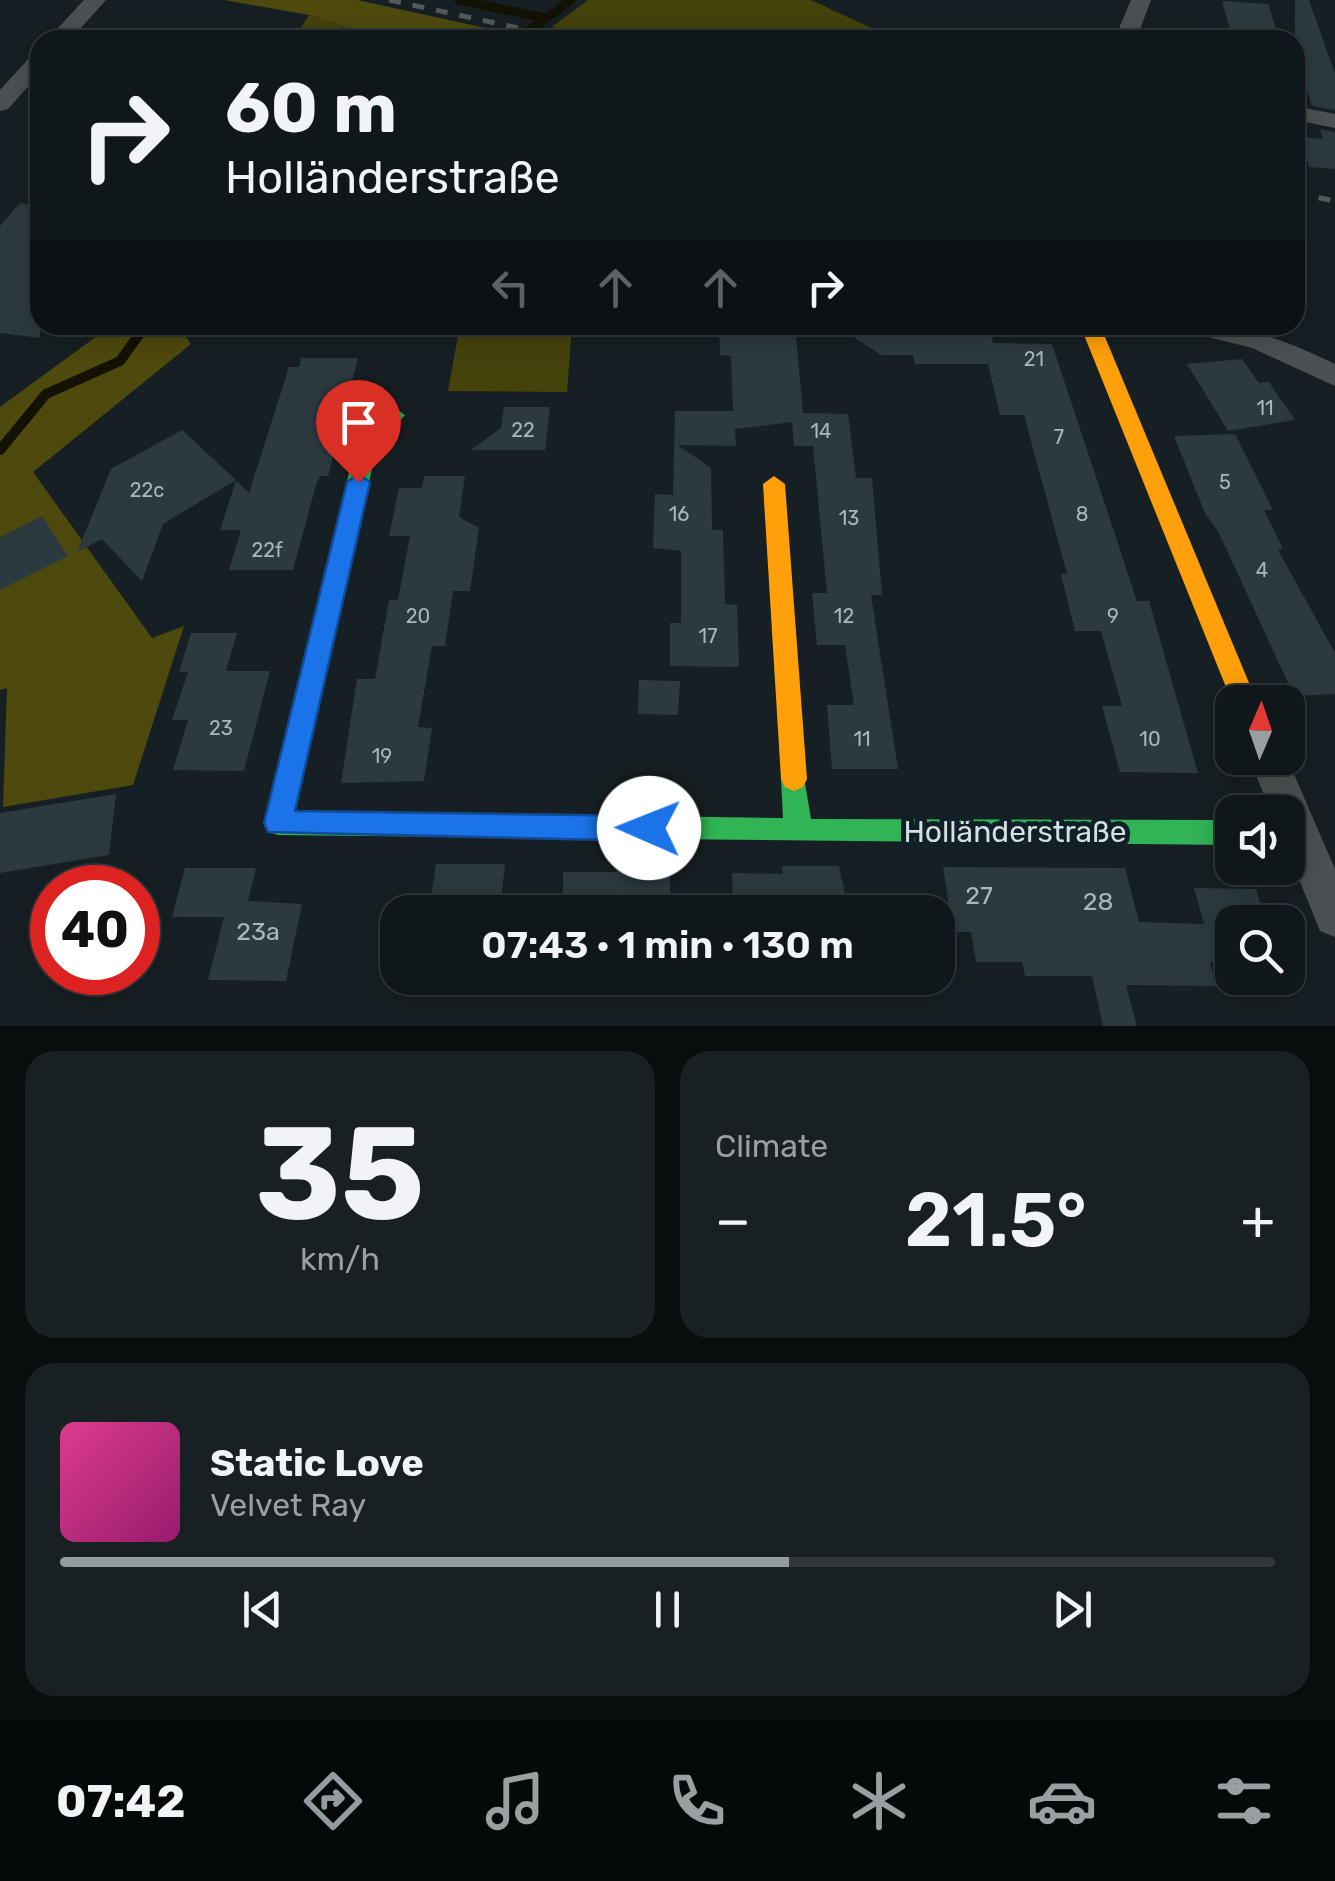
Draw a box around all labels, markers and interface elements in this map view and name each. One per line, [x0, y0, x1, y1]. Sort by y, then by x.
text: 60 m [225, 67, 397, 150]
icon: right [60, 70, 190, 200]
text: Holländerstraße [225, 151, 560, 204]
icon: left [483, 260, 538, 315]
icon: ahead [588, 260, 643, 315]
icon: ahead [693, 260, 748, 315]
icon: right [798, 260, 853, 315]
house number: 21 [1024, 347, 1044, 371]
pin [316, 380, 401, 483]
icon: arrive [331, 395, 386, 450]
house number: 11 [1256, 396, 1274, 420]
house number: 22 [511, 418, 535, 442]
house number: 14 [811, 419, 831, 443]
house number: 7 [1054, 425, 1064, 449]
house number: 5 [1219, 470, 1231, 494]
house number: 22c [130, 478, 164, 502]
house number: 16 [669, 502, 689, 526]
house number: 8 [1076, 502, 1088, 526]
house number: 13 [839, 506, 859, 530]
house number: 22f [251, 538, 283, 562]
house number: 4 [1256, 558, 1268, 582]
house number: 20 [406, 604, 430, 628]
house number: 12 [834, 604, 854, 628]
house number: 9 [1107, 604, 1119, 628]
house number: 17 [699, 624, 717, 648]
north arrow [1215, 685, 1305, 775]
map controls [1215, 685, 1305, 995]
house number: 23 [209, 716, 233, 740]
house number: 11 [853, 727, 871, 751]
house number: 10 [1139, 727, 1161, 751]
house number: 19 [372, 744, 392, 768]
position arrow [597, 776, 701, 880]
button: sound [1215, 795, 1305, 885]
street label: Holländerstraße [903, 814, 1127, 850]
speed limit sign: 40 [30, 865, 160, 995]
house number: 27 [965, 881, 993, 910]
house number: 28 [1083, 887, 1113, 916]
button: search [1215, 905, 1305, 995]
house number: 23a [236, 917, 280, 946]
text: 07:43 · 1 min · 130 m [481, 922, 854, 968]
text: 35 [255, 1097, 425, 1252]
text: Climate [715, 1127, 828, 1165]
text: 21.5° [905, 1176, 1087, 1265]
text: − [715, 1188, 751, 1253]
text: + [1241, 1188, 1275, 1253]
text: km/h [300, 1240, 380, 1278]
text: Static Love [210, 1440, 424, 1486]
text: Velvet Ray [210, 1486, 366, 1524]
icon: previous [235, 1582, 290, 1637]
icon: pause [640, 1582, 695, 1637]
icon: next [1045, 1582, 1100, 1637]
icon: directions [298, 1766, 368, 1836]
icon: music [480, 1766, 550, 1836]
icon: phone [662, 1766, 732, 1836]
icon: climate [844, 1766, 914, 1836]
icon: car [1027, 1766, 1097, 1836]
icon: filters [1209, 1766, 1279, 1836]
text: 07:42 [56, 1775, 186, 1828]

